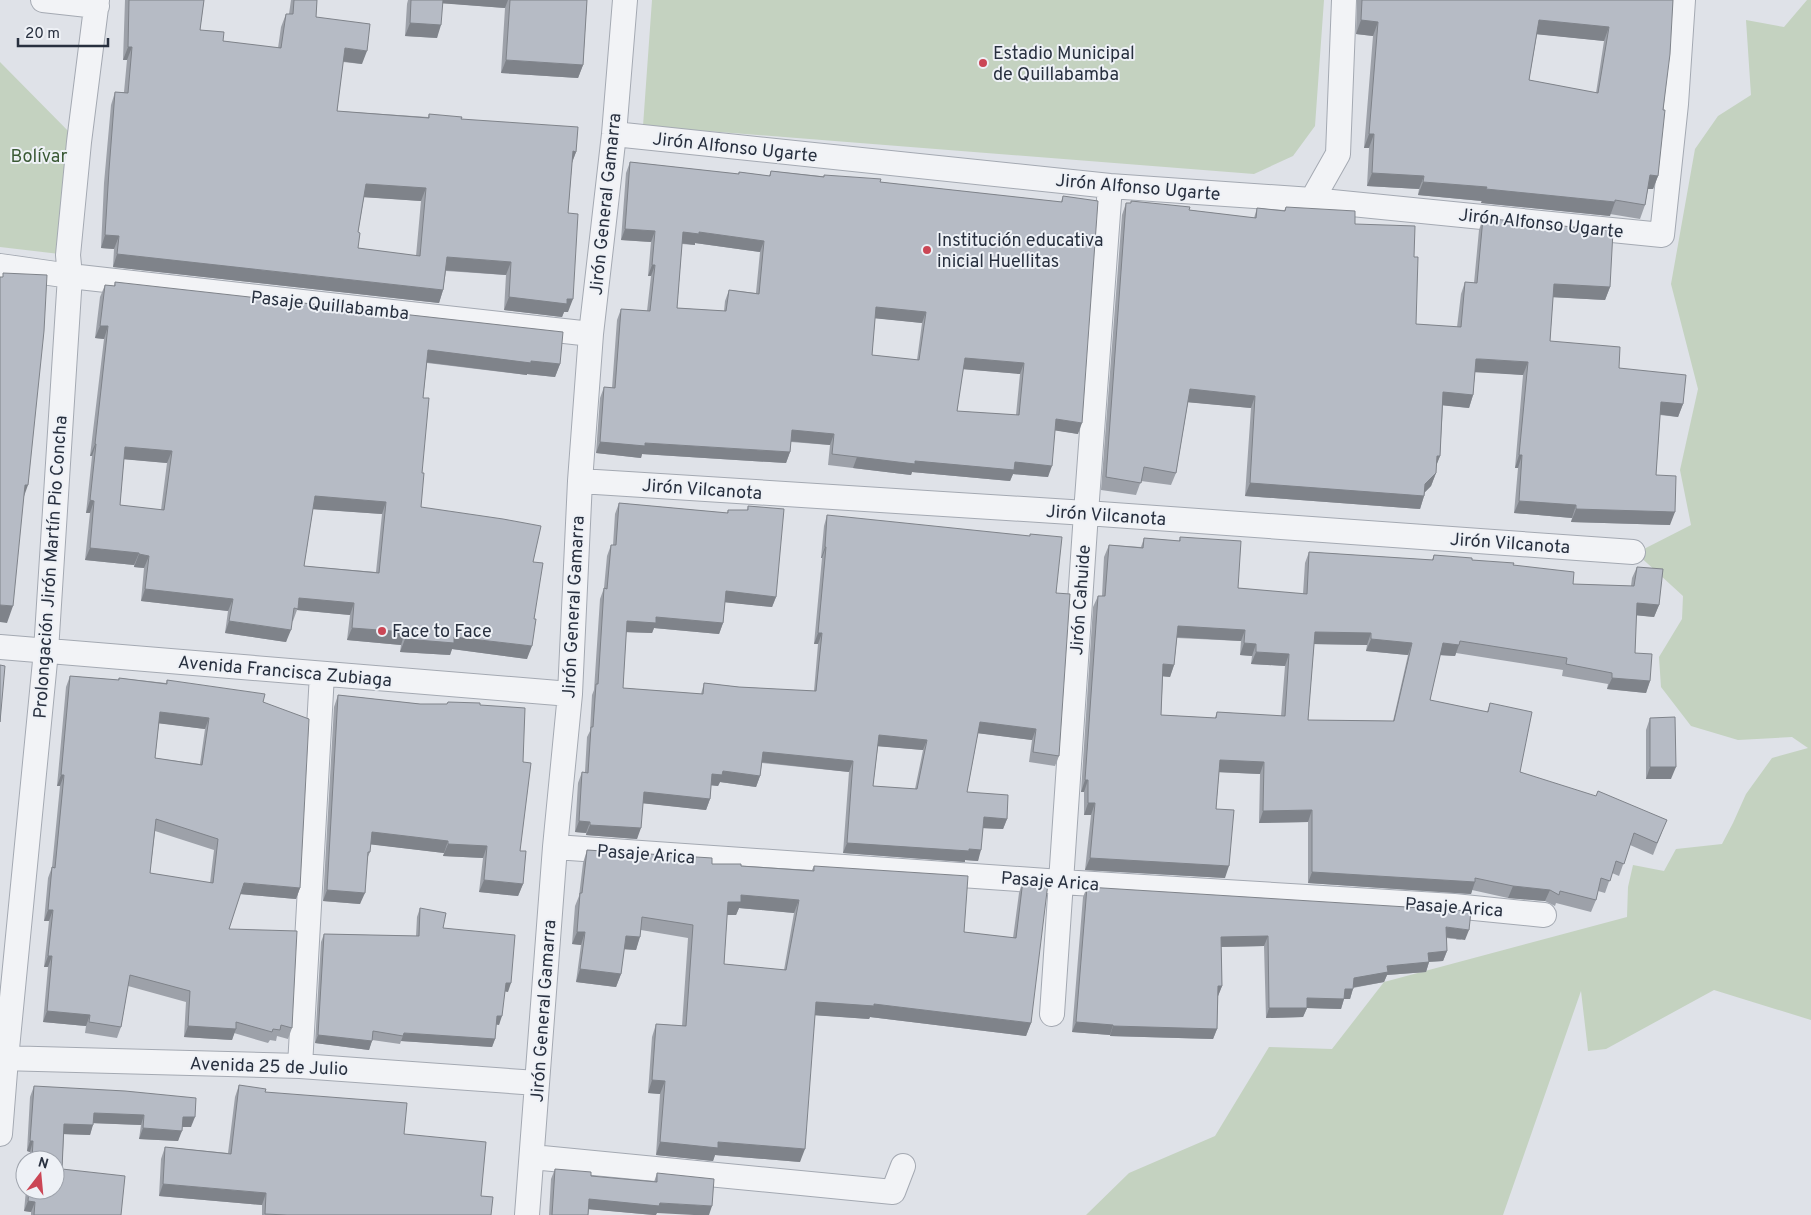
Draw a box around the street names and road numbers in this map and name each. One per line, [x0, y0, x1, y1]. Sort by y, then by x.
street label: Jirón General Gamarra [585, 112, 627, 296]
street label: Jirón Alfonso Ugarte [651, 128, 818, 169]
street label: Jirón Alfonso Ugarte [1054, 170, 1221, 207]
street label: Jirón Alfonso Ugarte [1457, 204, 1624, 245]
street label: Pasaje Quillabamba [250, 287, 410, 326]
street label: Prolongación Jirón Martín Pio Concha [29, 415, 74, 720]
street label: Jirón Vilcanota [641, 475, 763, 506]
street label: Jirón Vilcanota [1045, 501, 1167, 532]
street label: Jirón General Gamarra [558, 515, 591, 699]
street label: Jirón Vilcanota [1449, 529, 1571, 560]
street label: Jirón Cahuide [1066, 544, 1097, 656]
street label: Avenida Francisca Zubiaga [177, 652, 393, 693]
street label: Pasaje Arica [596, 841, 696, 870]
street label: Pasaje Arica [1000, 868, 1100, 897]
street label: Pasaje Arica [1404, 894, 1504, 923]
street label: Jirón General Gamarra [527, 919, 562, 1103]
street label: Avenida 25 de Julio [189, 1053, 349, 1082]

